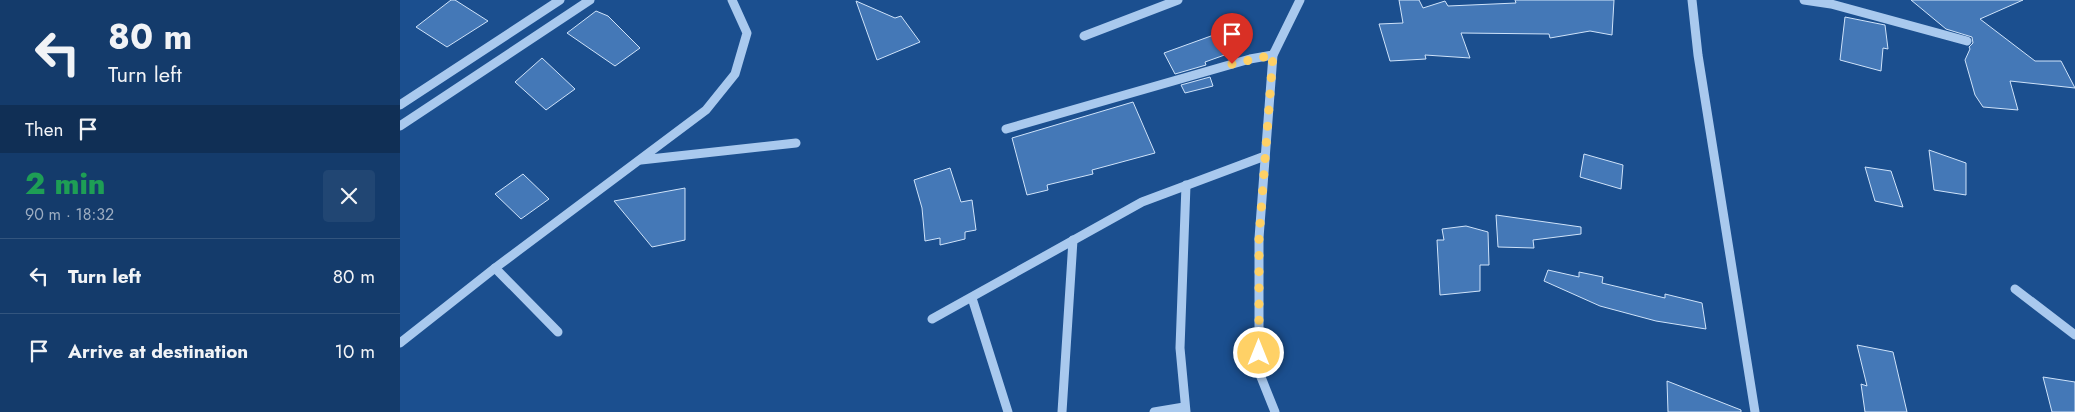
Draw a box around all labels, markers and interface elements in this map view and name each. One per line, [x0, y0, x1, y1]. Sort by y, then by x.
text: 80 m [108, 12, 192, 62]
pin [1211, 13, 1253, 64]
icon: left [25, 20, 90, 85]
icon: arrive [1218, 20, 1246, 48]
text: Turn left [108, 58, 182, 90]
icon: arrive [74, 115, 102, 143]
text: Then [25, 116, 64, 143]
text: 2 min [25, 162, 106, 205]
button: close [323, 170, 375, 222]
text: 90 m · 18:32 [25, 203, 114, 226]
icon: left [25, 262, 53, 290]
text: Turn left [68, 263, 141, 290]
text: 80 m [333, 263, 375, 290]
position arrow [1232, 326, 1284, 378]
icon: arrive [25, 337, 53, 365]
text: Arrive at destination [68, 338, 248, 365]
text: 10 m [335, 338, 375, 365]

